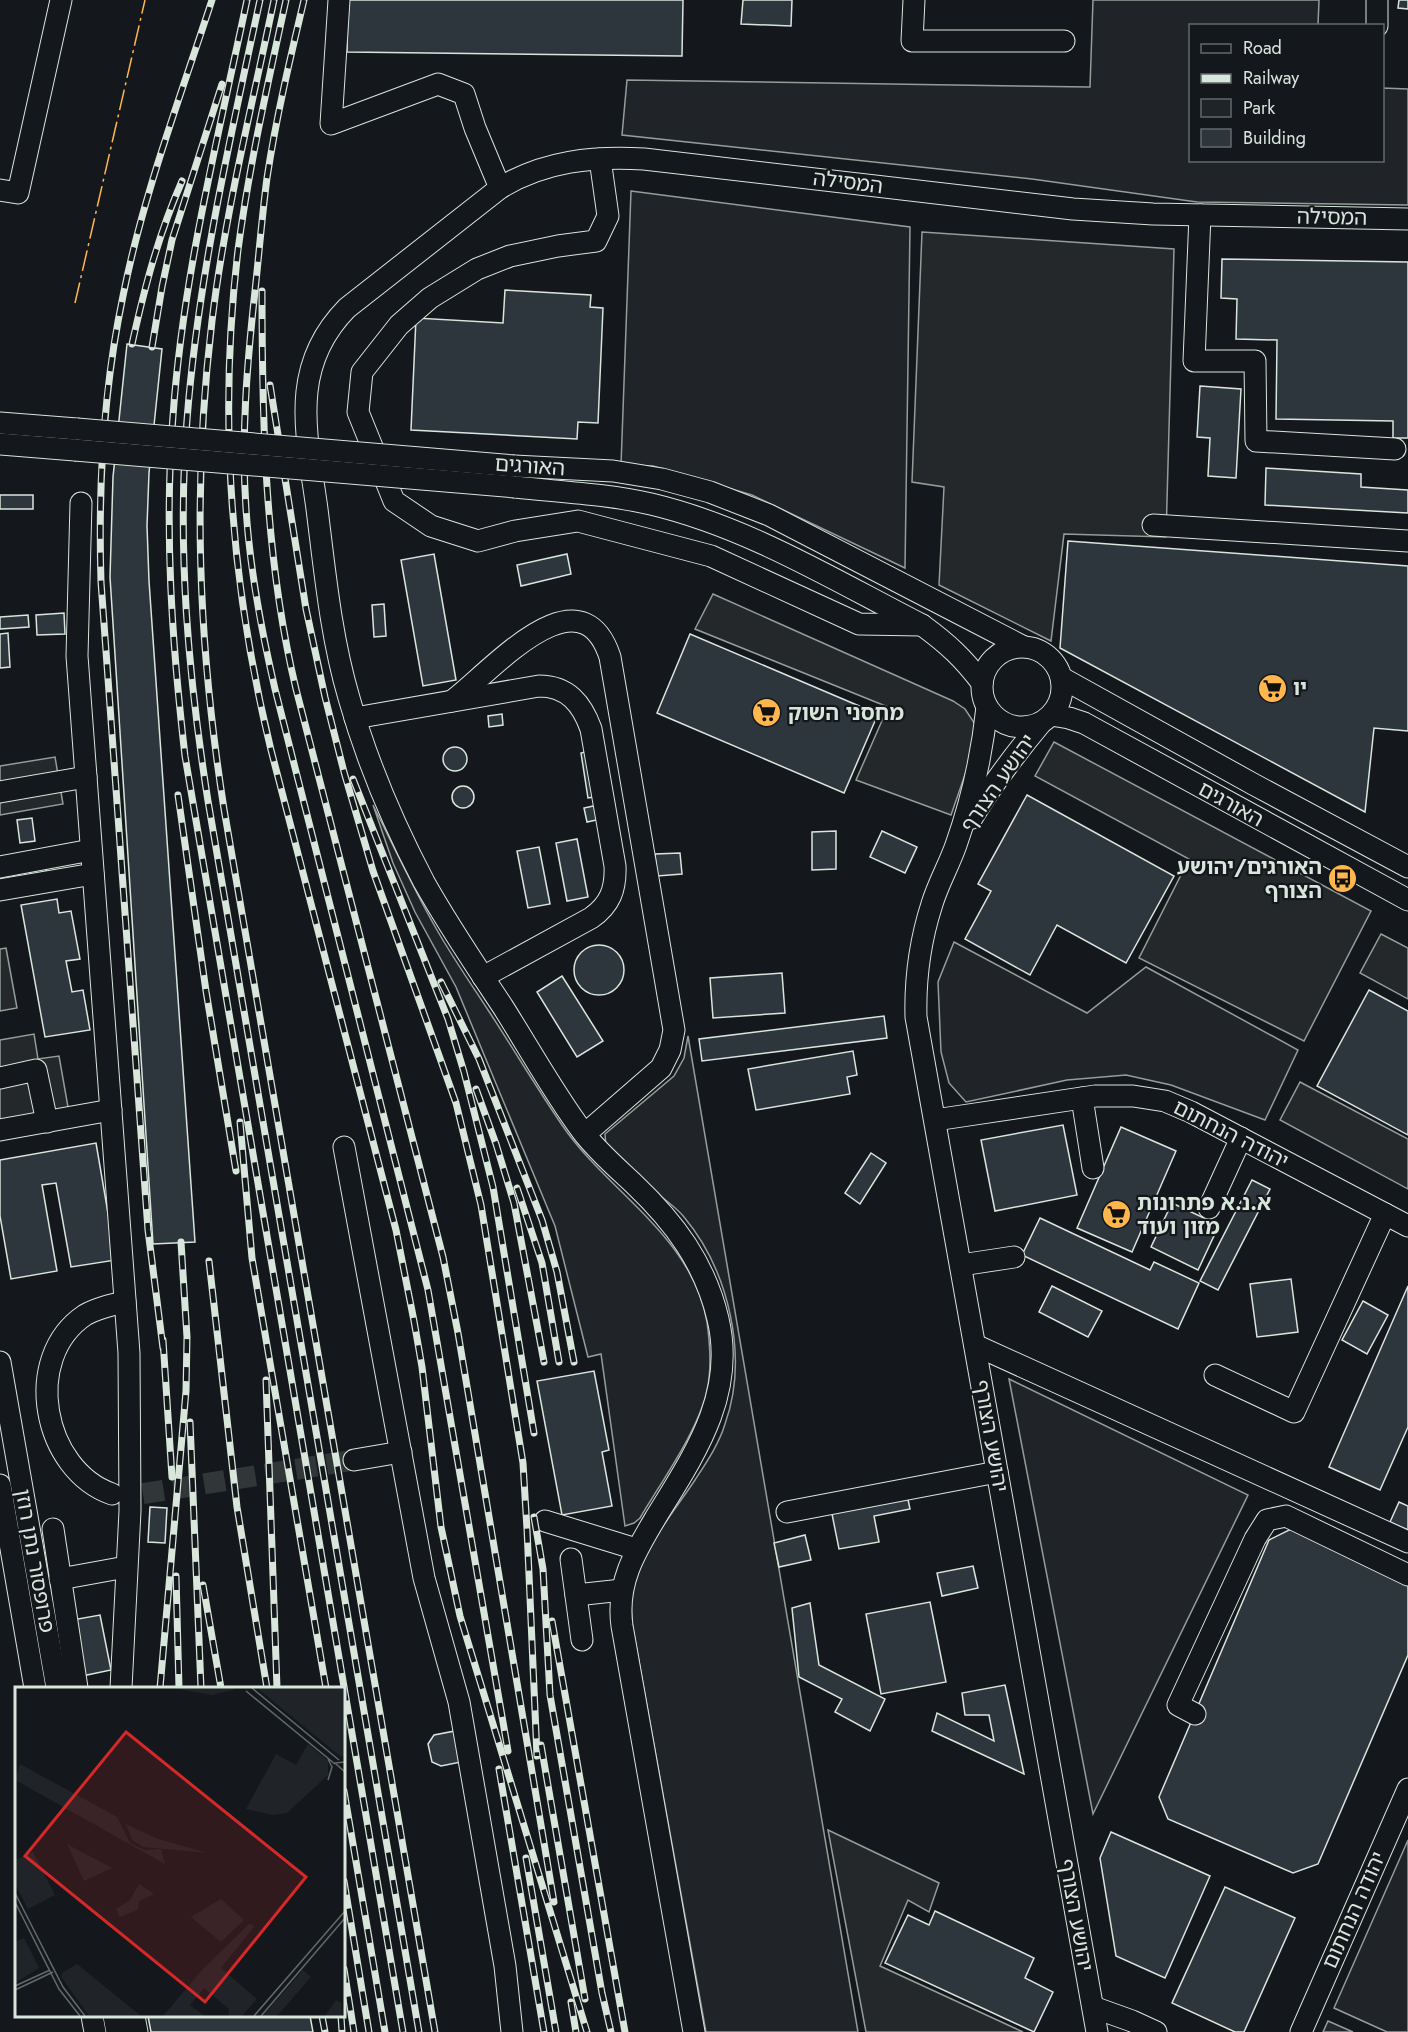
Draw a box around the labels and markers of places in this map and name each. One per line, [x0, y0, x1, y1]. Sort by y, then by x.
supermarket icon: יו [1256, 672, 1288, 704]
place label: יו [1293, 673, 1307, 703]
supermarket icon: מחסני השוק [751, 697, 783, 729]
place label: מחסני השוק [788, 698, 904, 728]
place label: האורגים/יהושע הצורף [1177, 852, 1322, 906]
bus stop icon: האורגים/יהושע הצורף [1327, 863, 1359, 895]
place label: א.נ.א פתרונות מזון ועוד [1137, 1188, 1271, 1242]
supermarket icon: א.נ.א פתרונות מזון ועוד [1100, 1199, 1132, 1231]

